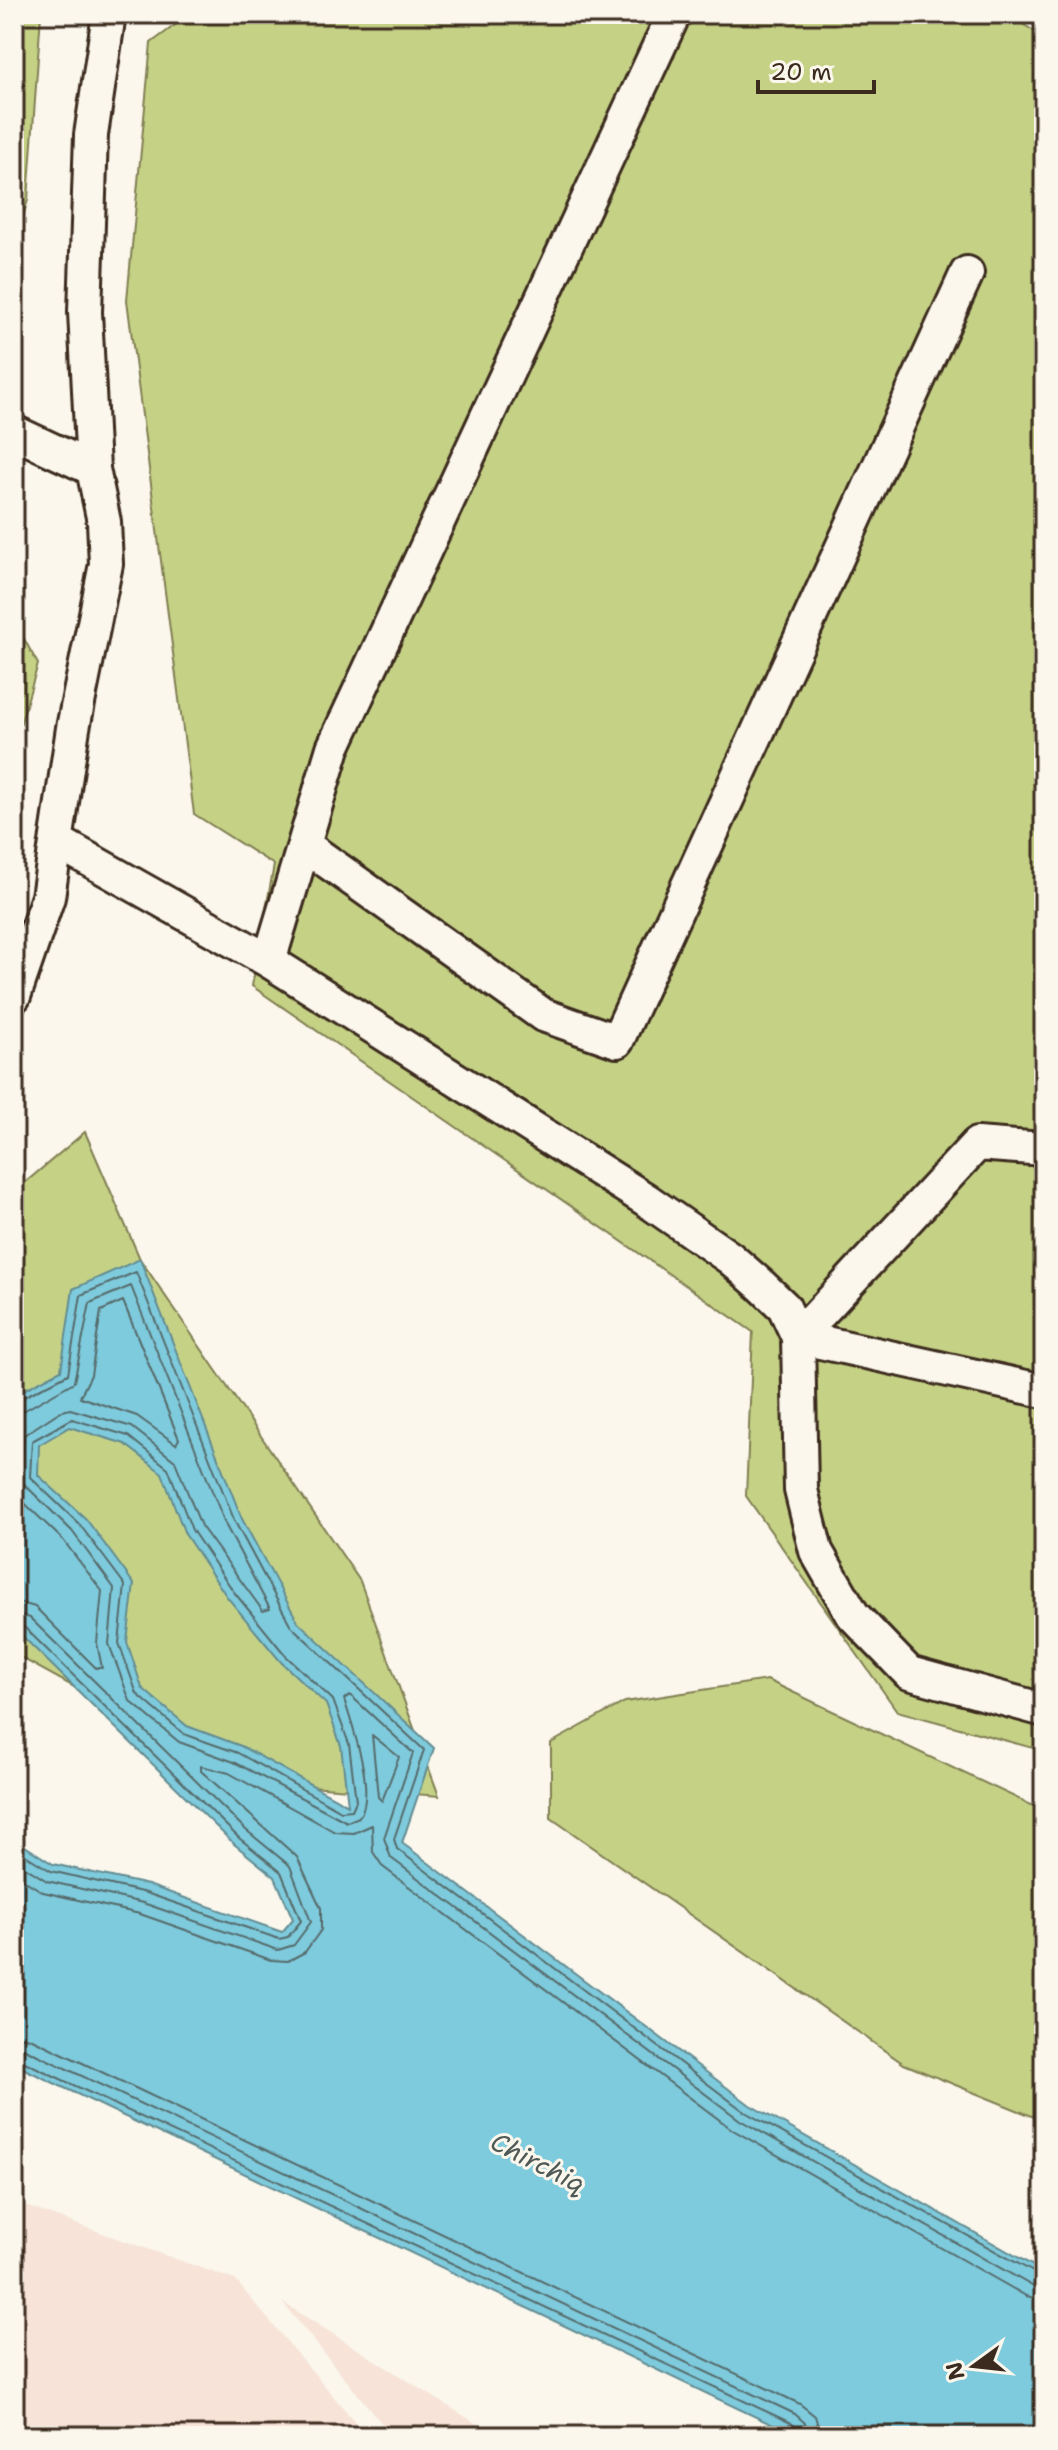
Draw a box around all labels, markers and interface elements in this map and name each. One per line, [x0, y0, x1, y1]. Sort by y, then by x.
scale bar [758, 44, 874, 94]
text: 20 m [770, 56, 832, 88]
water label: Chirchiq [485, 2123, 592, 2201]
north arrow [934, 2326, 1014, 2406]
text: N [939, 2359, 971, 2383]

